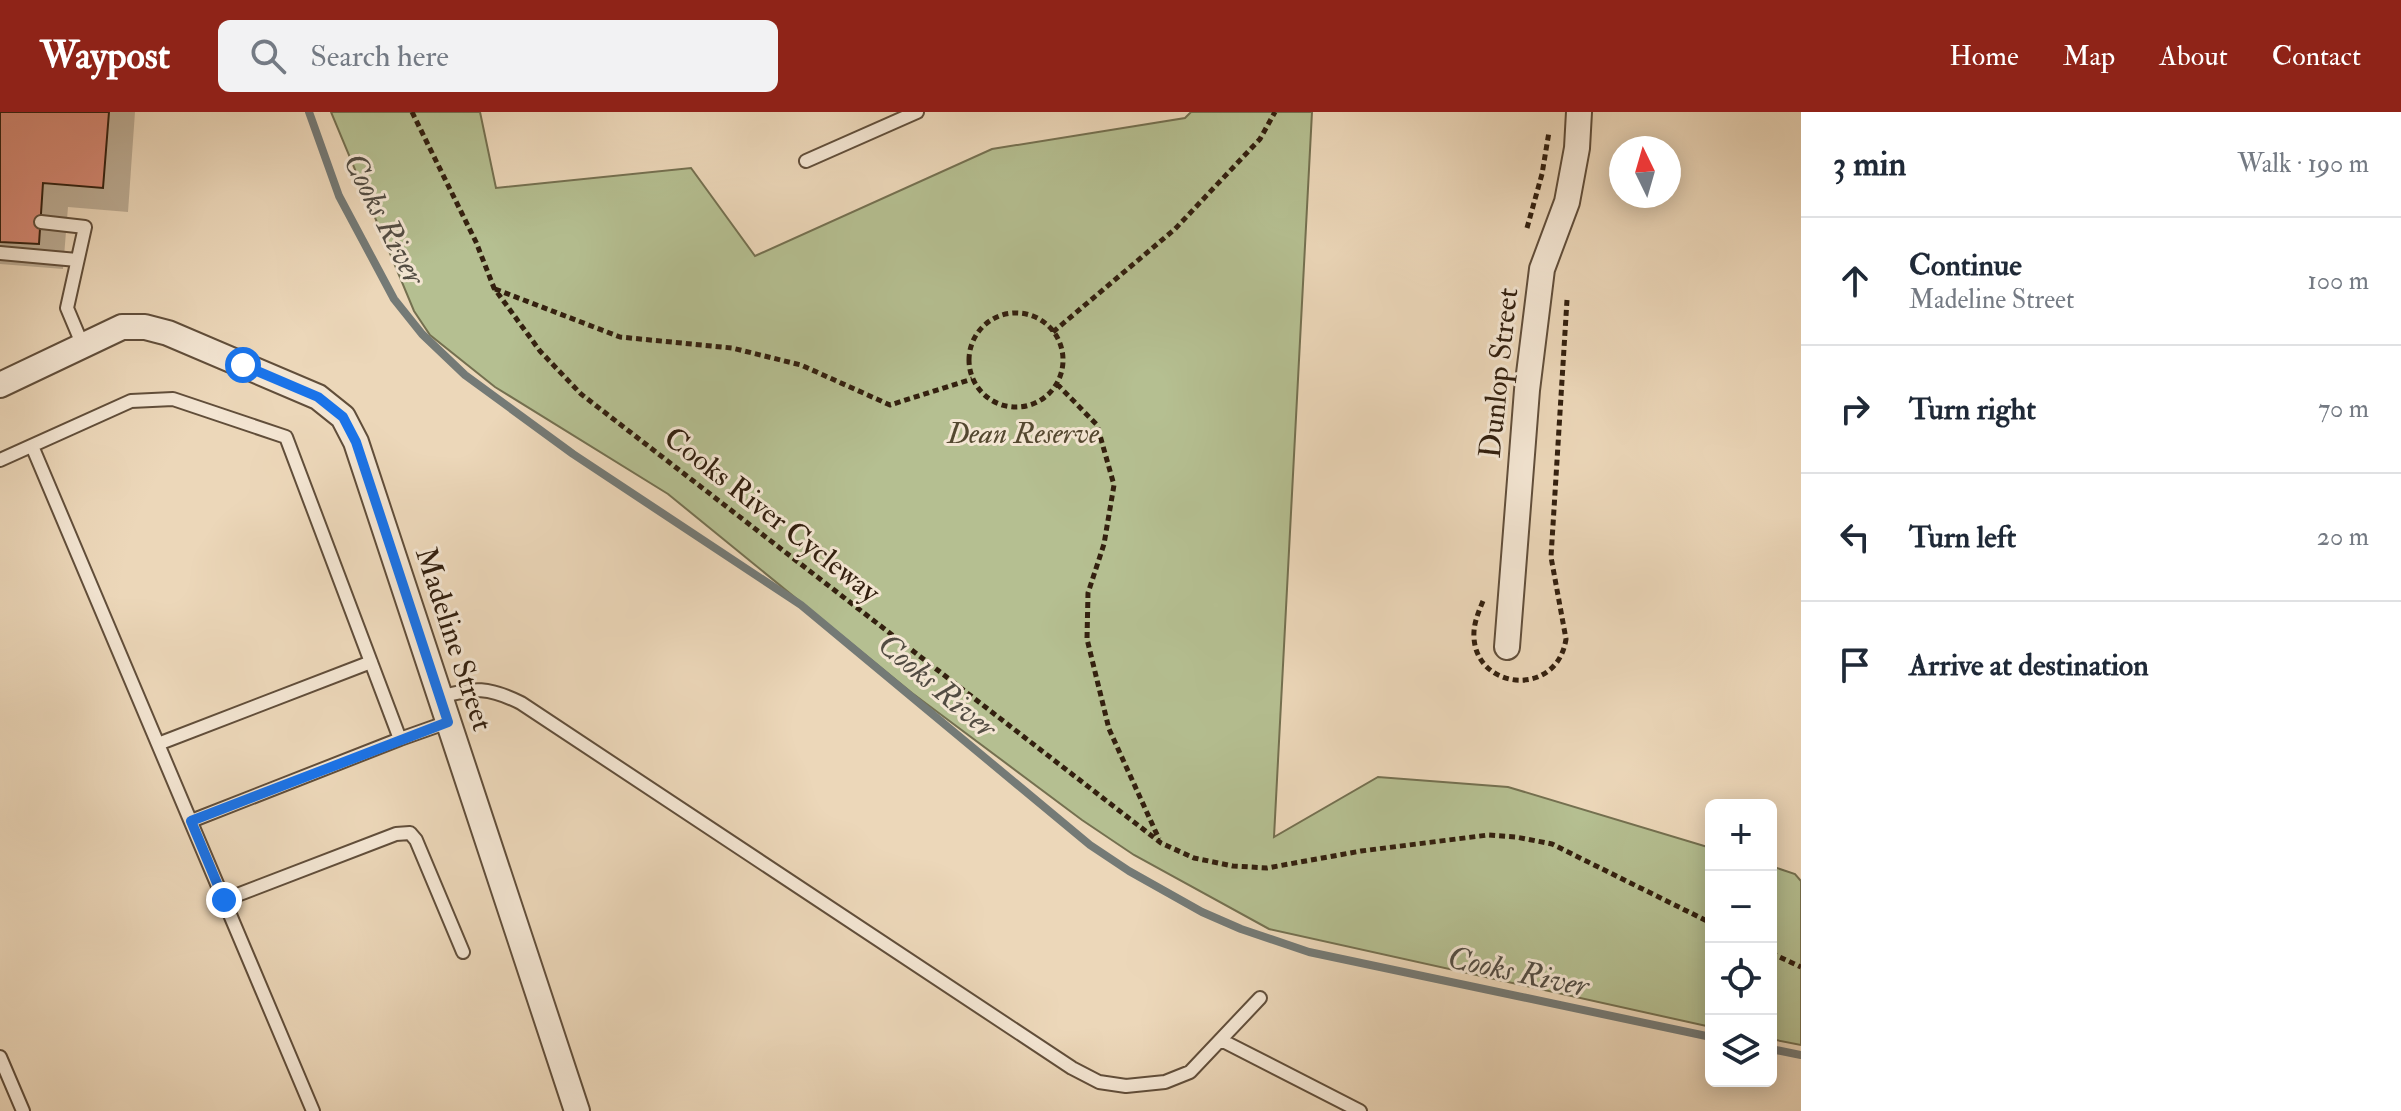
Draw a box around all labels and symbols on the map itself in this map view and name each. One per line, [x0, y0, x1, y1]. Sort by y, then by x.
north arrow [1609, 136, 1681, 208]
water label: Cooks River [334, 146, 435, 294]
street label: Dunlop Street [1472, 286, 1526, 460]
route start [225, 347, 261, 383]
park label: Dean Reserve [946, 415, 1100, 452]
street label: Cooks River Cycleway [657, 419, 888, 611]
street label: Madeline Street [407, 543, 501, 736]
water label: Cooks River [869, 625, 1006, 749]
route end [206, 882, 242, 918]
water label: Cooks River [1444, 938, 1594, 1007]

